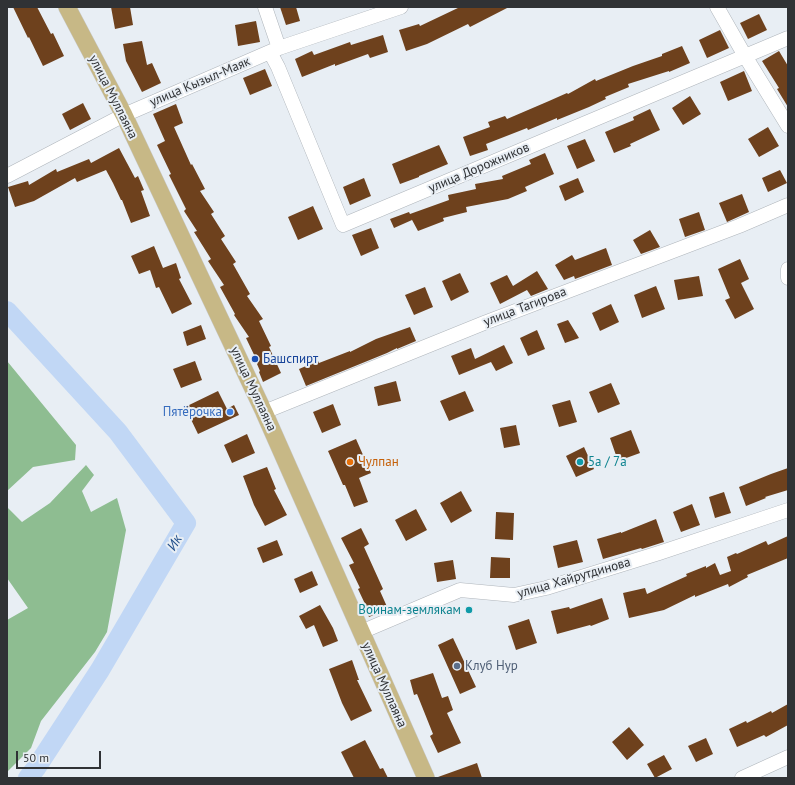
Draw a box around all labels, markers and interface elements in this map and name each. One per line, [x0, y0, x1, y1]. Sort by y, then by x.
street label: улица Муллаяна [85, 53, 141, 141]
street label: улица Кызыл-Маяк [147, 54, 253, 110]
street label: улица Дорожников [426, 140, 532, 196]
street label: улица Тагирова [481, 284, 569, 330]
street label: улица Муллаяна [227, 344, 279, 434]
place label: Башспирт [263, 351, 318, 367]
marker: Башспирт [250, 354, 260, 364]
place label: Пятёрочка [163, 404, 222, 420]
marker: Пятёрочка [225, 407, 235, 417]
place label: Чулпан [358, 454, 399, 470]
place label: 5а / 7а [588, 454, 627, 470]
marker: Чулпан [345, 457, 355, 467]
marker: 5а / 7а [575, 457, 585, 467]
water label: Ик [164, 532, 186, 554]
street label: улица Хайрутдинова [516, 554, 632, 602]
place label: Воинам-землякам [358, 602, 461, 618]
marker: Воинам-землякам [464, 605, 474, 615]
street label: улица Муллаяна [358, 640, 410, 730]
place label: Клуб Нур [465, 658, 518, 674]
marker: Клуб Нур [452, 661, 462, 671]
scale bar [18, 743, 103, 769]
text: 50 m [23, 750, 49, 765]

